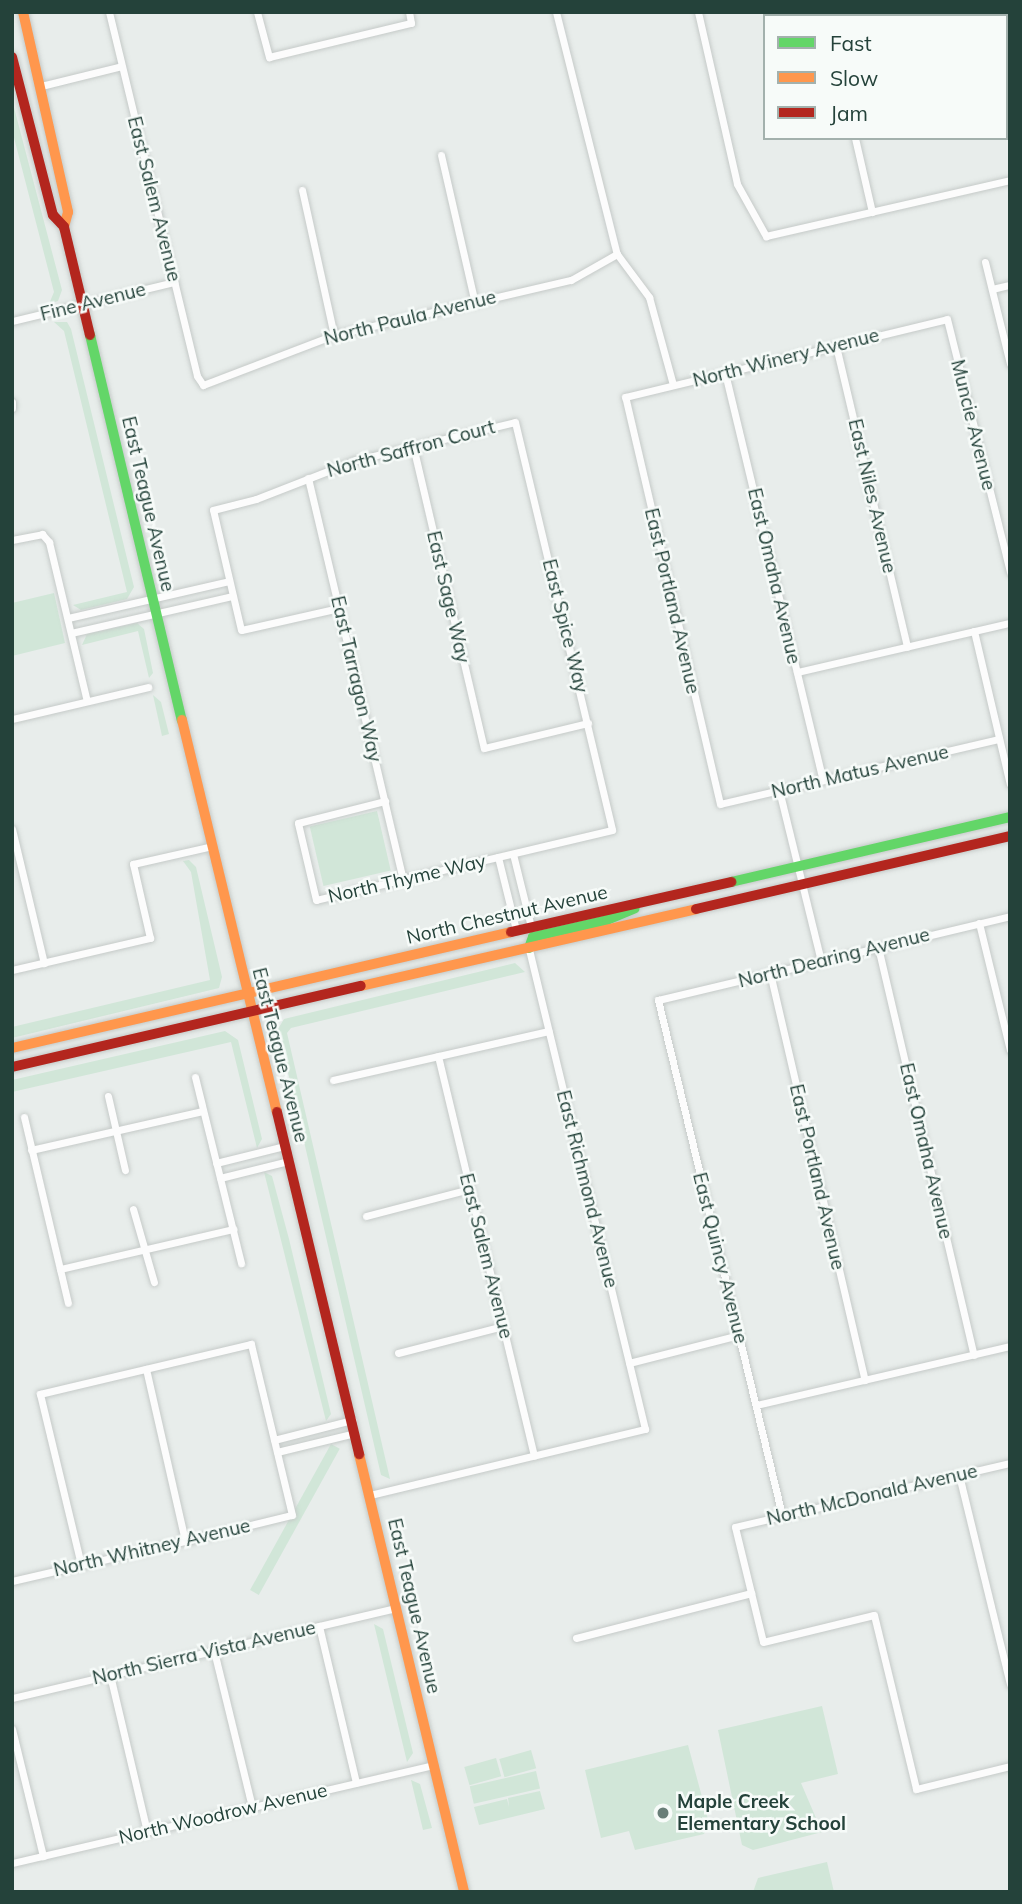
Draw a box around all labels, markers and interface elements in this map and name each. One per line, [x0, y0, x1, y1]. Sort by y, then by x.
legend [763, 14, 1008, 140]
text: Fast [830, 30, 872, 56]
text: Slow [830, 65, 878, 91]
text: Jam [830, 100, 868, 126]
street label: East Salem Avenue [122, 114, 186, 284]
street label: Fine Avenue [38, 278, 148, 326]
street label: North Paula Avenue [322, 286, 498, 350]
street label: North Winery Avenue [691, 324, 881, 392]
street label: Muncie Avenue [946, 357, 1000, 493]
street label: East Teague Avenue [117, 414, 179, 594]
street label: North Saffron Court [325, 416, 497, 482]
street label: East Niles Avenue [843, 417, 901, 575]
street label: East Omaha Avenue [743, 486, 805, 666]
street label: East Portland Avenue [640, 506, 704, 696]
street label: East Sage Way [422, 529, 474, 665]
street label: East Spice Way [537, 557, 593, 695]
street label: East Tarragon Way [326, 594, 386, 764]
street label: North Matus Avenue [769, 741, 951, 803]
street label: North Thyme Way [326, 850, 488, 908]
street label: North Chestnut Avenue [404, 881, 610, 949]
street label: North Dearing Avenue [736, 923, 932, 993]
street label: East Teague Avenue [247, 965, 313, 1145]
street label: East Omaha Avenue [895, 1061, 957, 1241]
street label: East Portland Avenue [785, 1082, 849, 1272]
street label: East Richmond Avenue [551, 1088, 623, 1290]
street label: East Quincy Avenue [688, 1170, 752, 1346]
street label: East Salem Avenue [454, 1171, 518, 1341]
street label: North McDonald Avenue [764, 1460, 980, 1530]
street label: North Whitney Avenue [51, 1514, 253, 1582]
street label: East Teague Avenue [383, 1516, 445, 1696]
street label: North Sierra Vista Avenue [90, 1616, 318, 1690]
street label: North Woodrow Avenue [116, 1779, 330, 1849]
place label: Maple Creek Elementary School [677, 1791, 846, 1835]
marker: Maple Creek Elementary School [655, 1805, 671, 1821]

